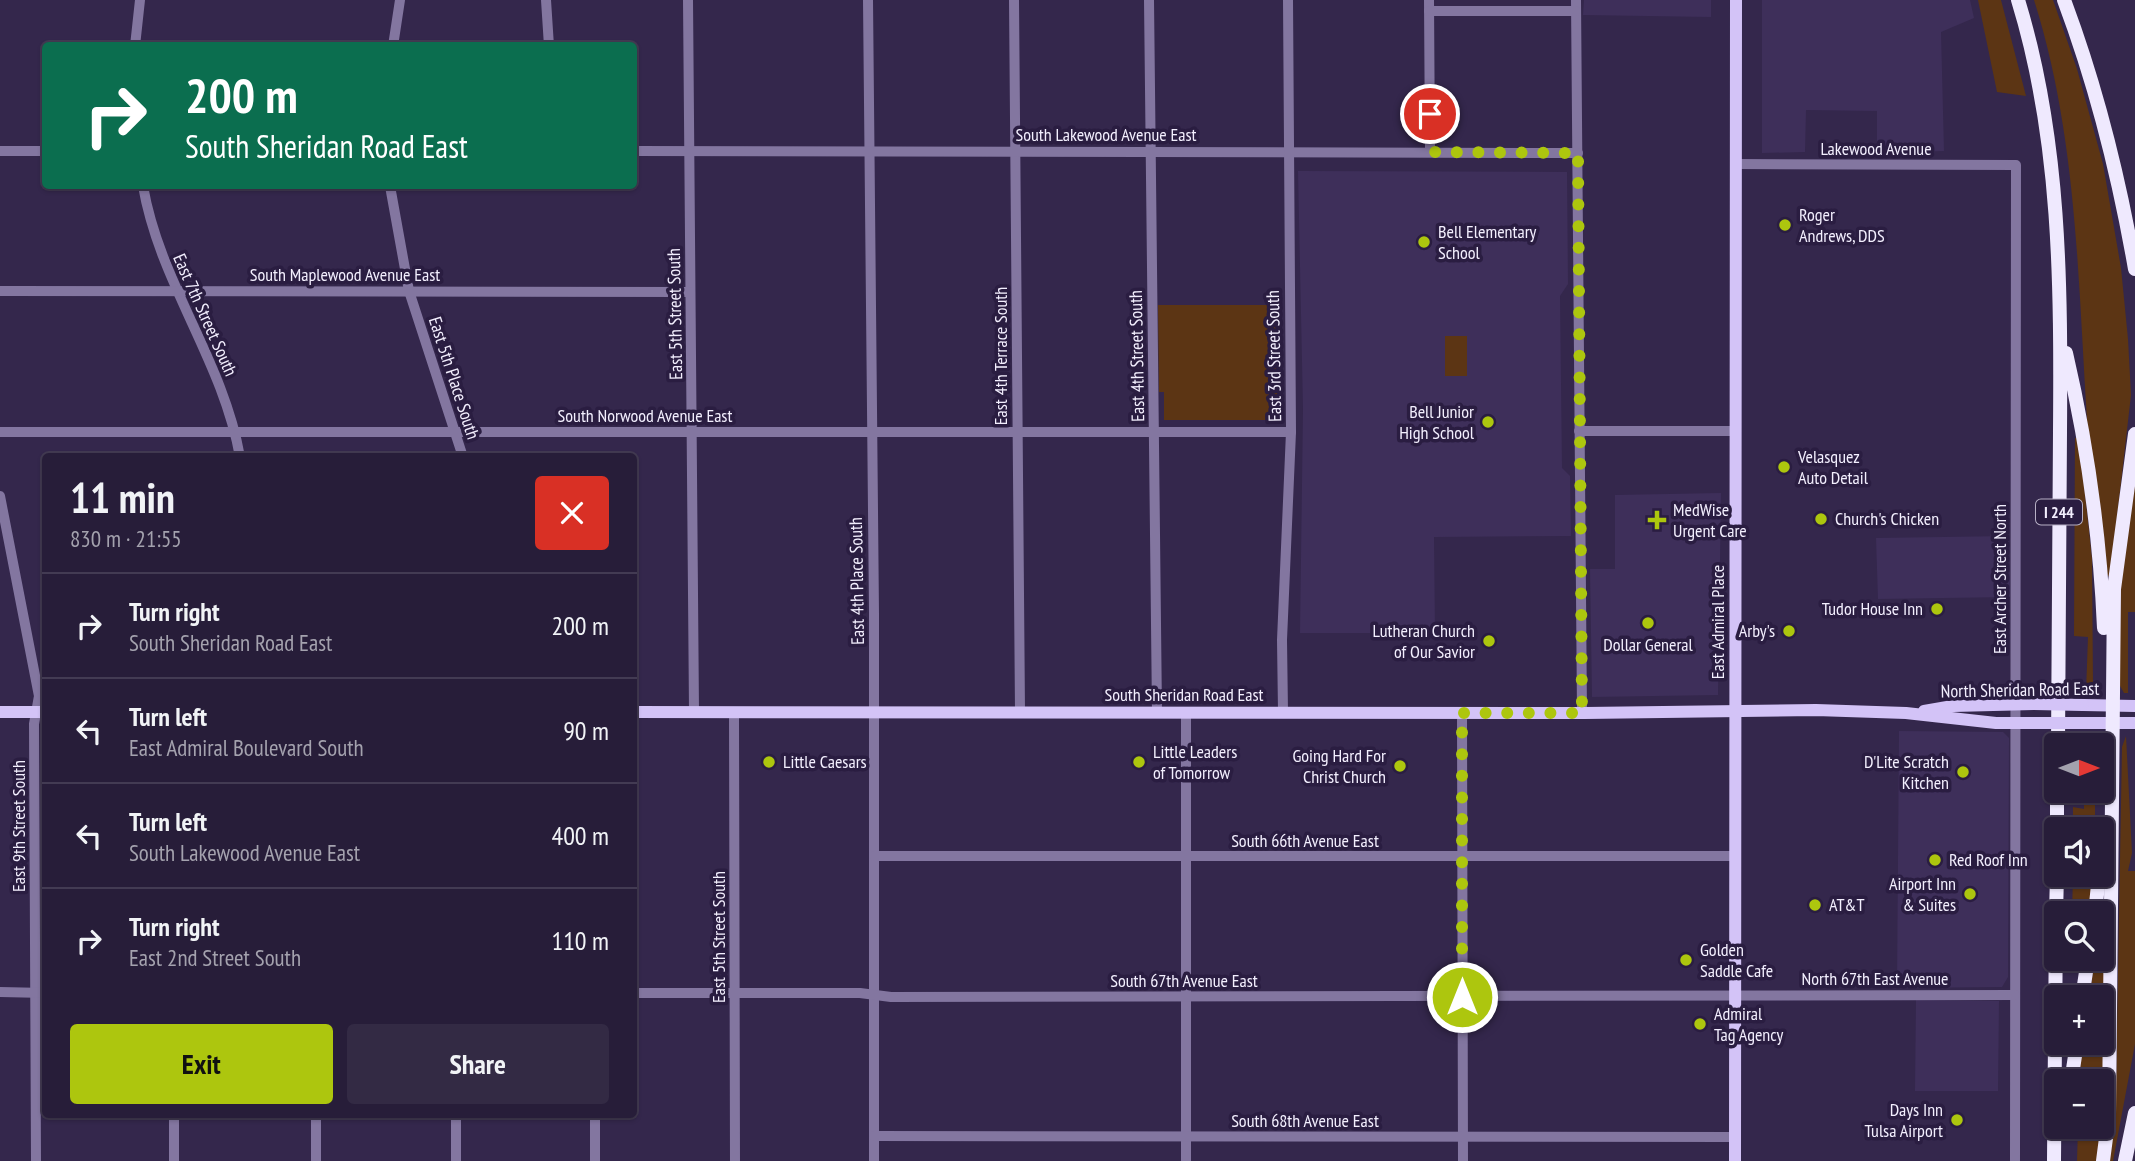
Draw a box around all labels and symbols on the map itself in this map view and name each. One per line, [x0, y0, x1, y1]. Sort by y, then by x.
pin [1400, 84, 1460, 144]
street label: South Lakewood Avenue East [1016, 123, 1197, 146]
street label: Lakewood Avenue [1820, 137, 1932, 160]
place label: Roger Andrews, DDS [1799, 203, 1885, 247]
marker: Roger Andrews, DDS [1777, 217, 1793, 233]
place label: Bell Elementary School [1438, 220, 1537, 264]
marker: Bell Elementary School [1416, 234, 1432, 250]
street label: East 5th Street South [662, 248, 687, 380]
street label: East 7th Street South [168, 250, 243, 380]
street label: South Maplewood Avenue East [250, 263, 440, 286]
street label: East 4th Terrace South [989, 287, 1012, 425]
street label: East 4th Street South [1124, 290, 1149, 422]
street label: East 3rd Street South [1261, 290, 1286, 422]
street label: East 5th Place South [424, 314, 485, 442]
place label: Bell Junior High School [1399, 400, 1475, 444]
street label: South Norwood Avenue East [558, 404, 732, 427]
marker: Bell Junior High School [1480, 414, 1496, 430]
place label: Velasquez Auto Detail [1797, 445, 1869, 489]
marker: Velasquez Auto Detail [1776, 459, 1792, 475]
place label: MedWise Urgent Care [1673, 498, 1747, 542]
road number: I 244 [2036, 499, 2082, 524]
street label: East Archer Street North [1988, 504, 2011, 654]
place label: Church's Chicken [1835, 507, 1939, 530]
marker: MedWise Urgent Care [1647, 510, 1667, 530]
marker: Church's Chicken [1813, 511, 1829, 527]
street label: East 4th Place South [844, 517, 869, 645]
street label: East Admiral Place [1706, 565, 1729, 679]
place label: Tudor House Inn [1822, 597, 1923, 620]
marker: Tudor House Inn [1929, 601, 1945, 617]
marker: Dollar General [1640, 615, 1656, 631]
place label: Lutheran Church of Our Savior [1373, 619, 1475, 663]
place label: Arby's [1739, 619, 1775, 642]
marker: Arby's [1781, 623, 1797, 639]
marker: Lutheran Church of Our Savior [1481, 633, 1497, 649]
place label: Dollar General [1603, 633, 1694, 656]
street label: North Sheridan Road East [1940, 677, 2100, 702]
street label: South Sheridan Road East [1104, 683, 1264, 706]
north arrow [2044, 733, 2114, 803]
place label: Little Leaders of Tomorrow [1153, 740, 1237, 784]
place label: Going Hard For Christ Church [1292, 744, 1386, 788]
place label: Little Caesars [783, 750, 867, 773]
place label: D'Lite Scratch Kitchen [1864, 750, 1949, 794]
marker: Little Caesars [761, 754, 777, 770]
marker: Little Leaders of Tomorrow [1131, 754, 1147, 770]
marker: Going Hard For Christ Church [1392, 758, 1408, 774]
street label: East 9th Street South [7, 760, 30, 892]
marker: D'Lite Scratch Kitchen [1955, 764, 1971, 780]
street label: South 66th Avenue East [1231, 829, 1379, 852]
place label: Red Roof Inn [1949, 848, 2028, 871]
marker: Red Roof Inn [1927, 852, 1943, 868]
street label: East 5th Street South [707, 871, 730, 1003]
place label: Airport Inn & Suites [1889, 872, 1956, 916]
marker: Airport Inn & Suites [1962, 886, 1978, 902]
place label: AT&T [1829, 893, 1864, 916]
marker: AT&T [1807, 897, 1823, 913]
place label: Golden Saddle Cafe [1700, 938, 1773, 982]
marker: Golden Saddle Cafe [1678, 952, 1694, 968]
position arrow [1425, 960, 1499, 1034]
street label: North 67th East Avenue [1801, 967, 1949, 990]
street label: South 67th Avenue East [1110, 969, 1258, 992]
place label: Admiral Tag Agency [1714, 1002, 1783, 1046]
marker: Admiral Tag Agency [1692, 1016, 1708, 1032]
place label: Days Inn Tulsa Airport [1865, 1098, 1943, 1142]
street label: South 68th Avenue East [1231, 1109, 1379, 1132]
marker: Days Inn Tulsa Airport [1949, 1112, 1965, 1128]

